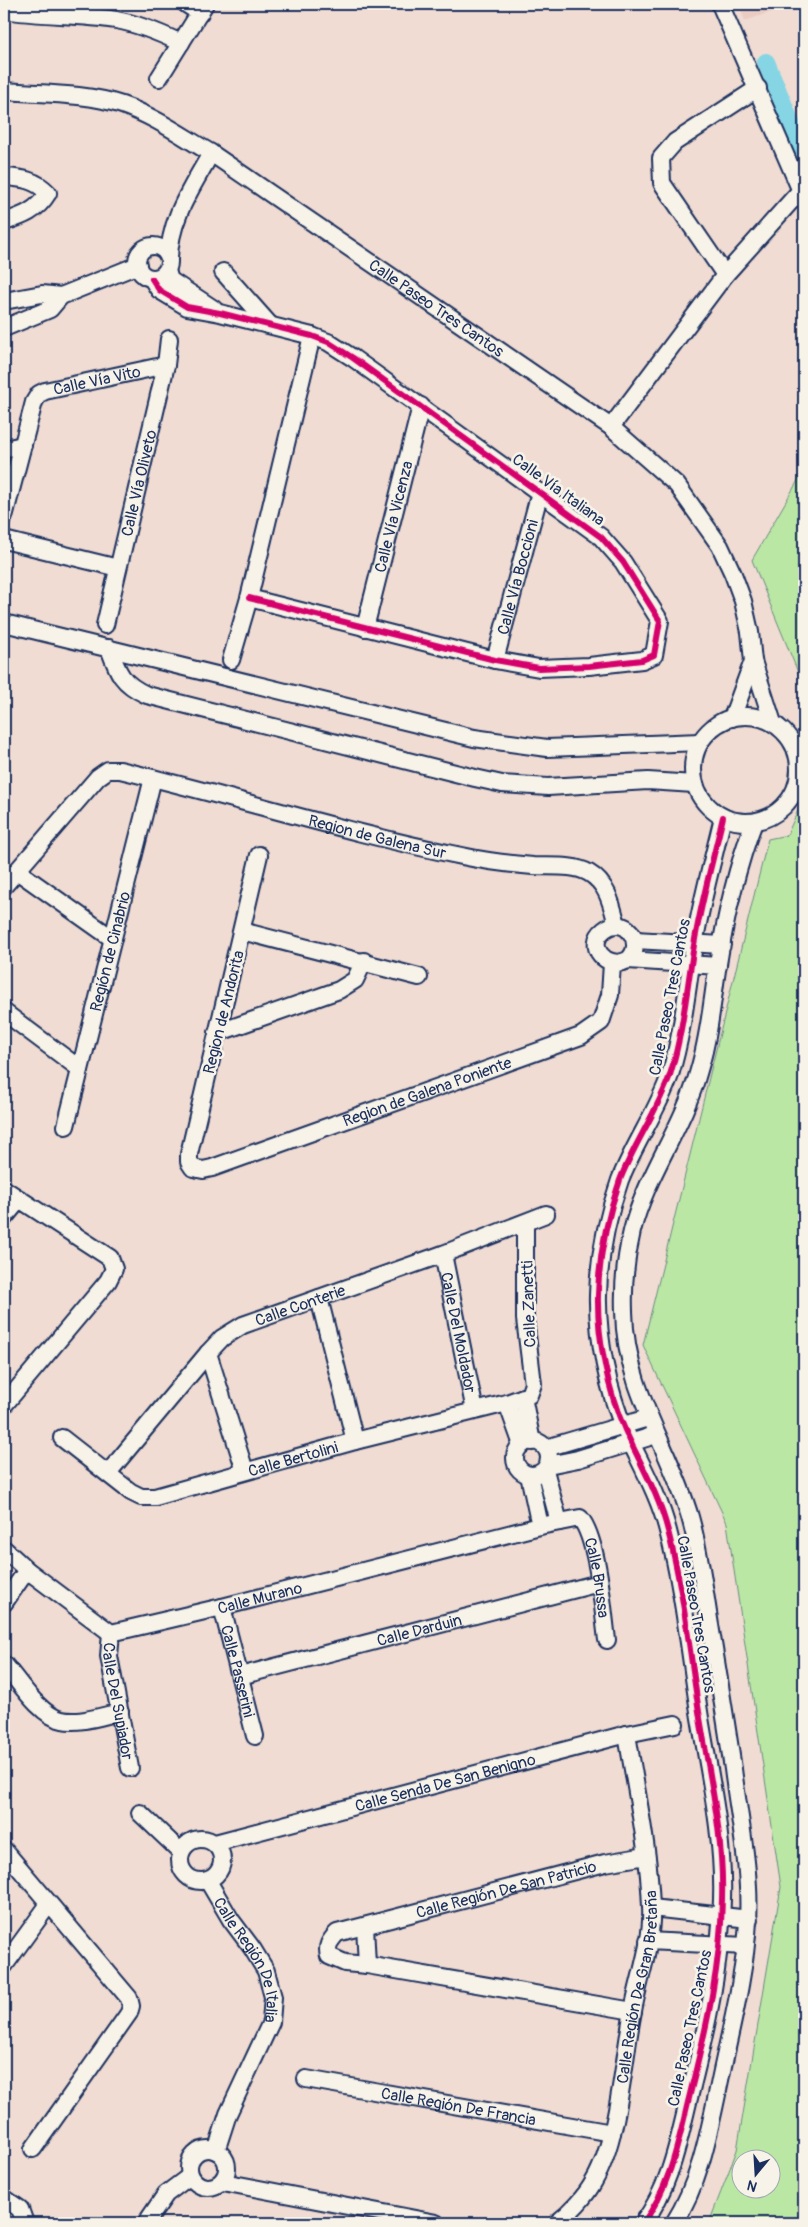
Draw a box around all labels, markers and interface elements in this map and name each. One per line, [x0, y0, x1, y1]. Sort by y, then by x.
street label: Calle Paseo Tres Cantos [365, 255, 508, 362]
street label: Calle Vía Vito [52, 362, 143, 400]
street label: Calle Vía Oliveto [117, 427, 162, 538]
street label: Calle Vía Italiana [508, 449, 609, 530]
street label: Calle Vía Vicenza [370, 459, 418, 575]
street label: Calle Vía Boccioni [493, 517, 543, 637]
street label: Region de Galena Sur [306, 811, 448, 864]
street label: Región de Cinabrio [86, 889, 135, 1014]
street label: Calle Paseo Tres Cantos [645, 917, 695, 1077]
street label: Region de Andorita [199, 949, 249, 1076]
street label: Region de Galena Poniente [340, 1053, 515, 1131]
street label: Calle Zanetti [517, 1260, 541, 1348]
street label: Calle Del Moldador [436, 1271, 480, 1395]
street label: Calle Conterie [253, 1280, 348, 1331]
street label: Calle Bertolini [246, 1437, 341, 1481]
street label: Calle Paseo Tres Cantos [672, 1534, 720, 1694]
street label: Calle Brussa [580, 1535, 613, 1619]
street label: Calle Murano [215, 1578, 305, 1619]
street label: Calle Darduin [375, 1610, 464, 1651]
street label: Calle Passerini [216, 1623, 259, 1720]
street label: Calle Del Supiador [98, 1642, 137, 1762]
street label: Calle Senda De San Benigno [353, 1750, 538, 1817]
street label: Calle Región De San Patricio [414, 1857, 599, 1923]
street label: Calle Región De Gran Bretaña [613, 1890, 662, 2085]
street label: Calle Región De Italia [209, 1894, 282, 2023]
street label: Calle Paseo Tres Cantos [664, 1948, 716, 2108]
street label: Calle Región De Francia [379, 2083, 538, 2130]
north arrow [730, 2150, 780, 2200]
text: N [745, 2176, 759, 2195]

